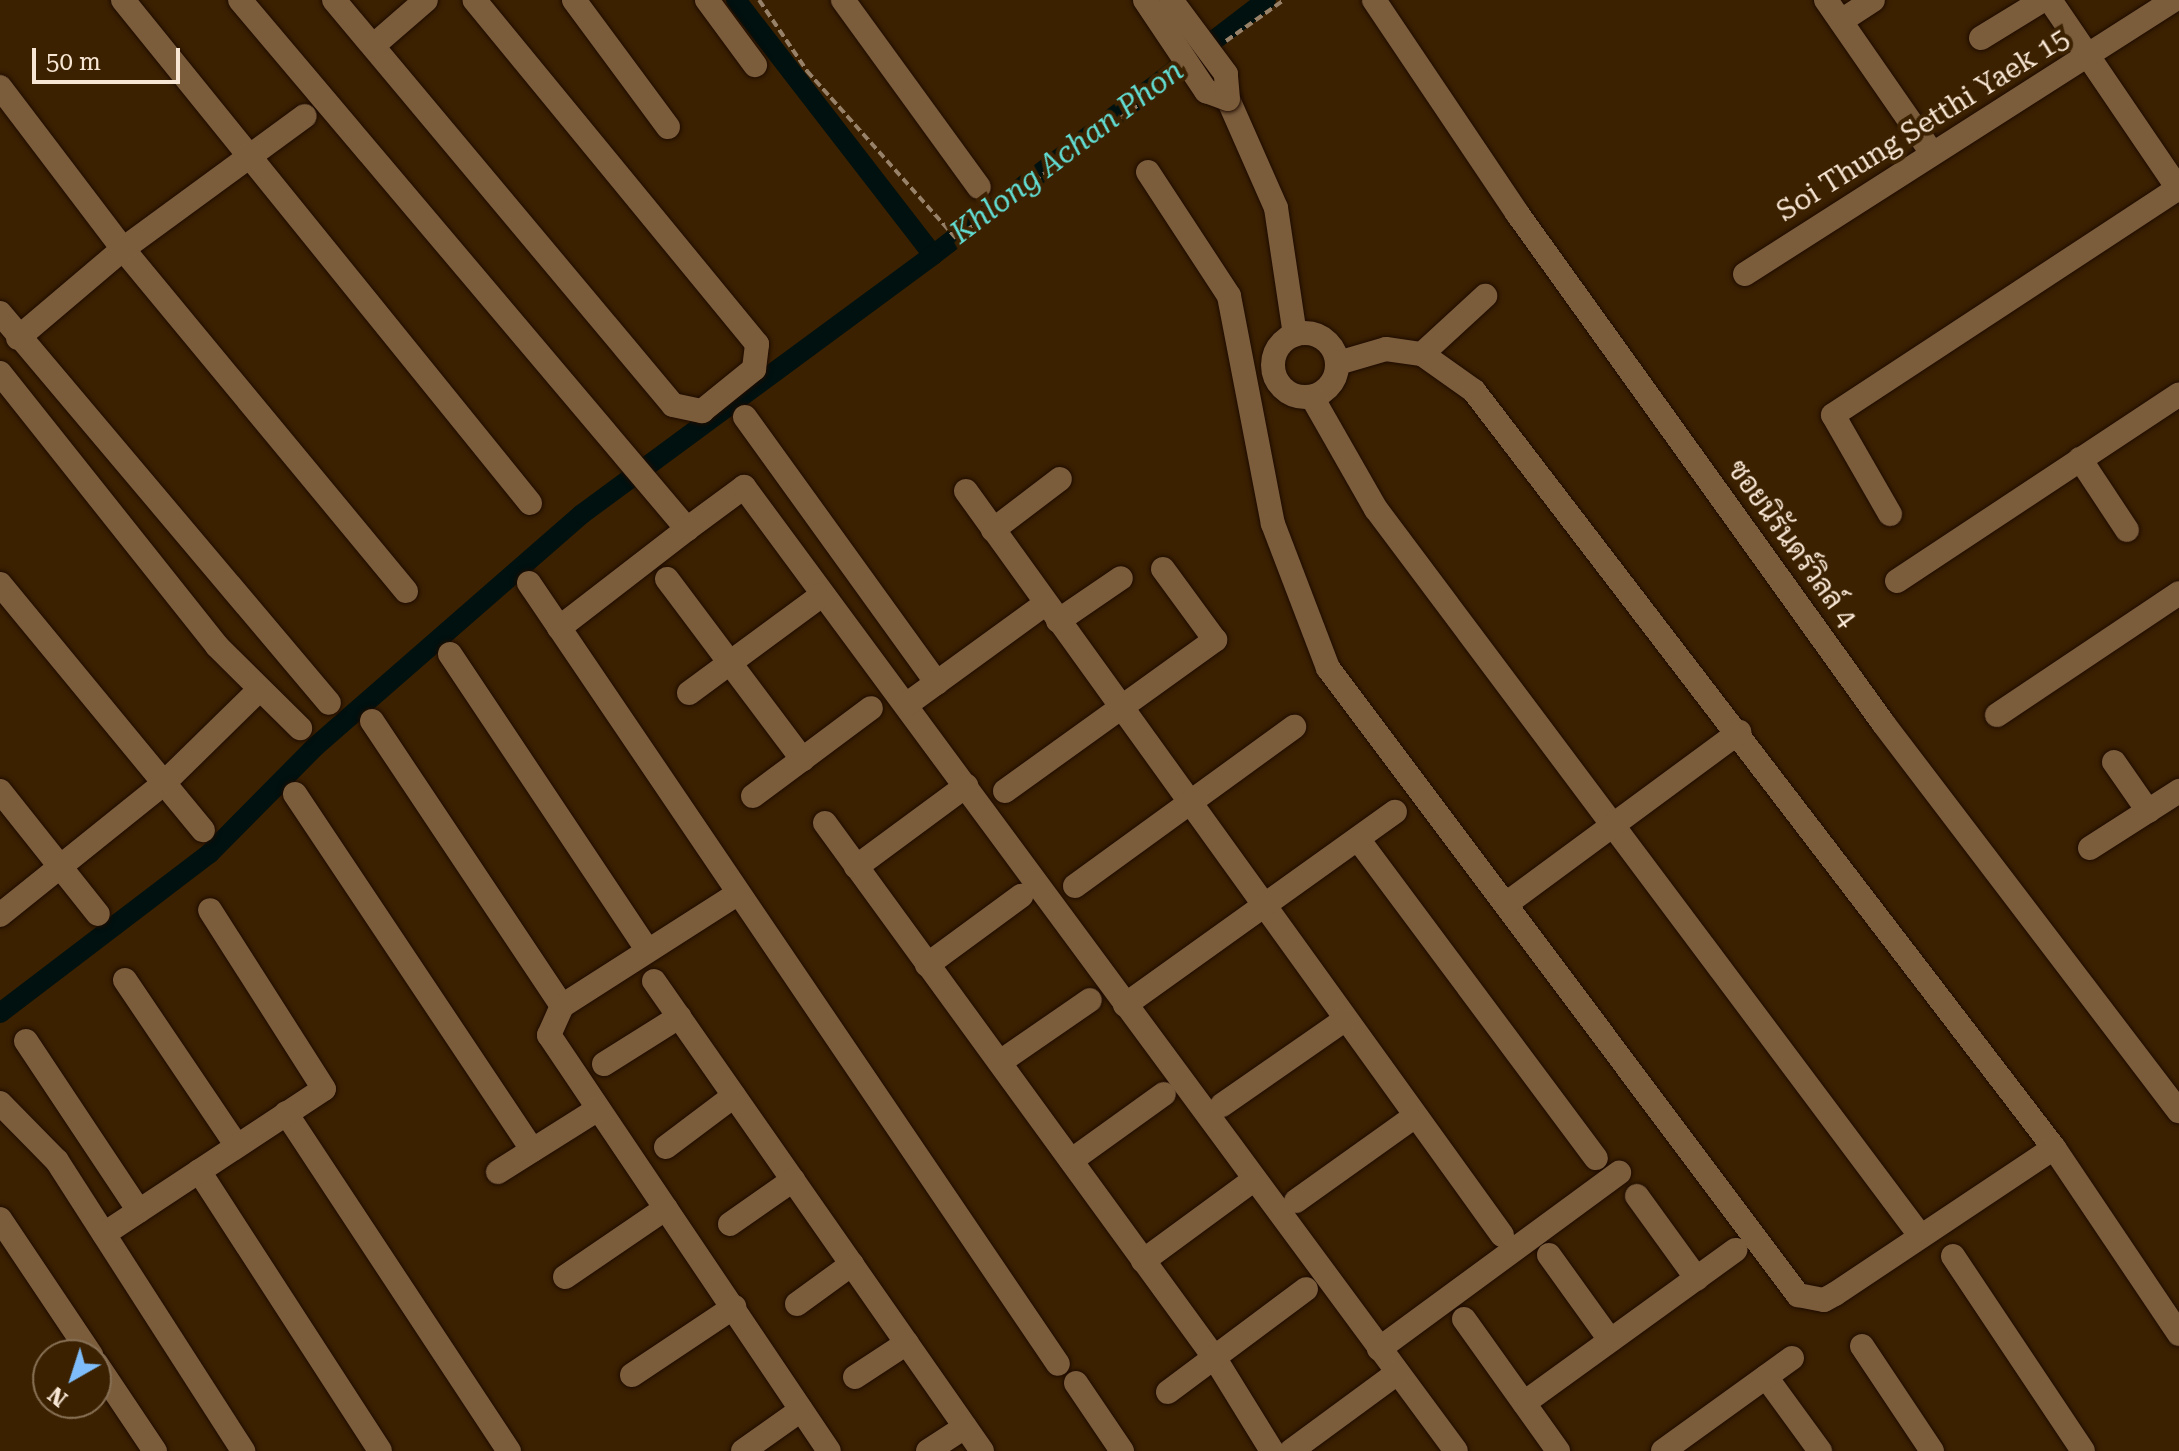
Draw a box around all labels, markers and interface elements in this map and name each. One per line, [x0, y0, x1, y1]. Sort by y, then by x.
street label: Soi Thung Setthi Yaek 15 [1771, 21, 2075, 229]
scale bar [36, 32, 184, 82]
text: 50 m [46, 48, 101, 76]
water label: Khlong Achan Phon [944, 53, 1190, 251]
street label: ซอยนิรันดร์วิลล์ 4 [1720, 454, 1864, 634]
north arrow [32, 1339, 112, 1419]
text: N [43, 1381, 72, 1412]

